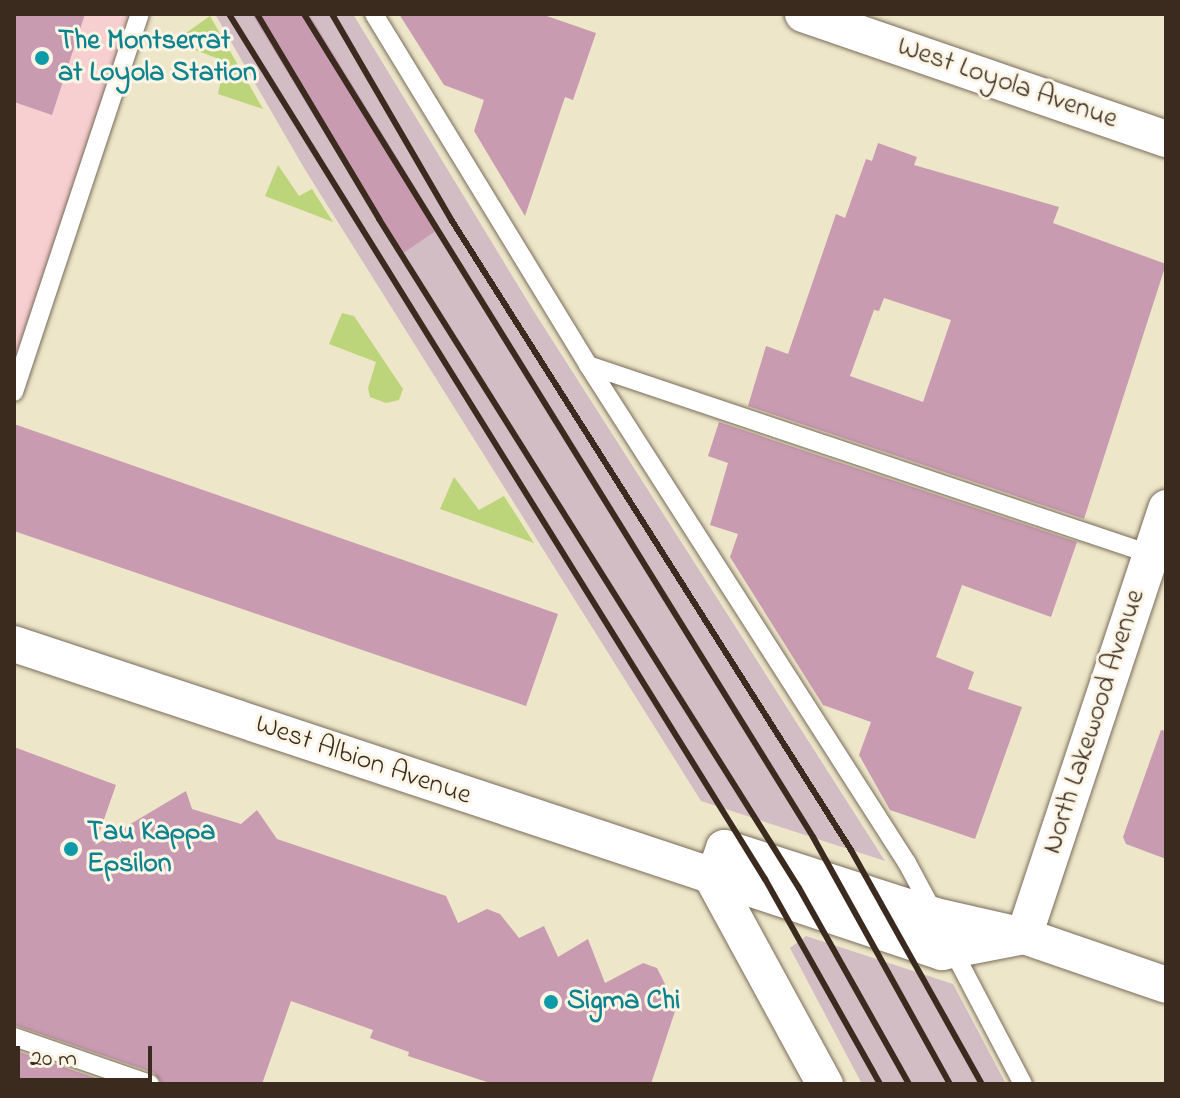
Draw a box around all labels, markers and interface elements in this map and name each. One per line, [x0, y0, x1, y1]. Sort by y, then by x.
place label: The Montserrat at Loyola Station [58, 25, 257, 91]
street label: West Loyola Avenue [893, 31, 1121, 137]
marker: The Montserrat at Loyola Station [33, 49, 51, 67]
street label: North Lakewood Avenue [1036, 586, 1154, 858]
street label: West Albion Avenue [251, 708, 475, 814]
place label: Tau Kappa Epsilon [87, 816, 215, 882]
marker: Tau Kappa Epsilon [62, 840, 80, 858]
place label: Sigma Chi [567, 985, 680, 1019]
marker: Sigma Chi [542, 993, 560, 1011]
scale bar [20, 1030, 156, 1080]
text: 20 m [30, 1042, 77, 1077]

